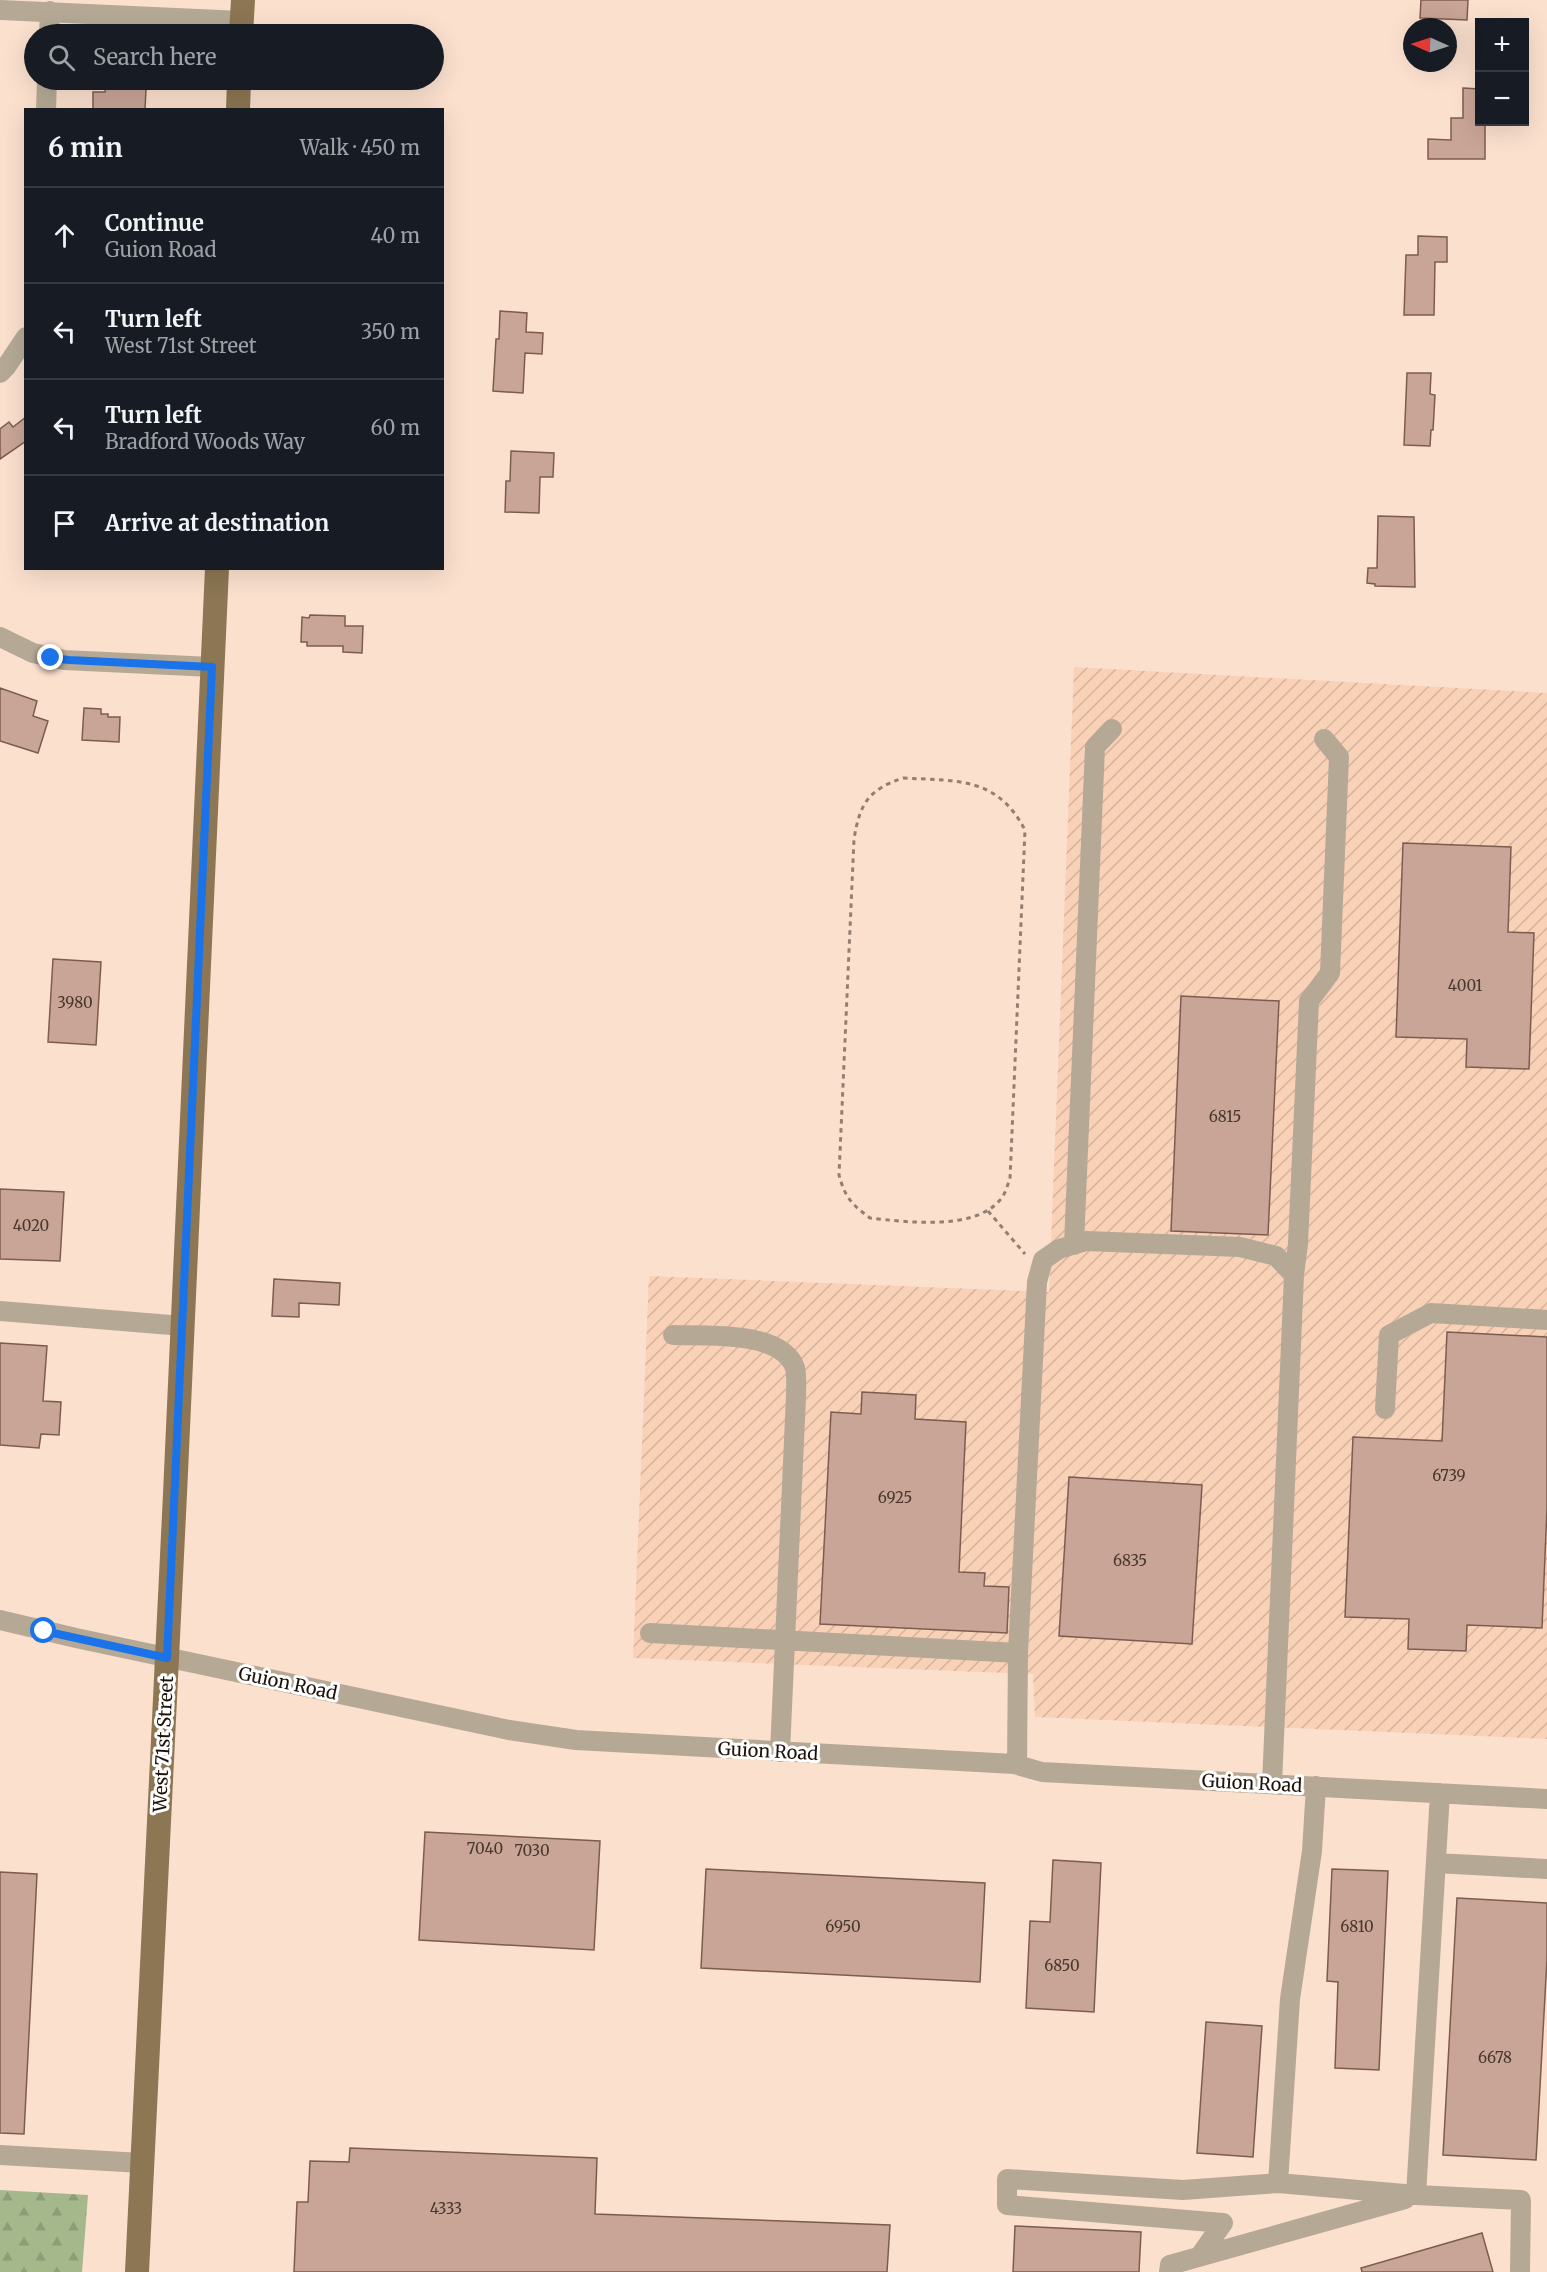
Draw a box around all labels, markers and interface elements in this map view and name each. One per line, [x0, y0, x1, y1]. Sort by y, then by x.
north arrow [1403, 18, 1457, 72]
map controls [1475, 18, 1529, 126]
button: + [1475, 18, 1529, 72]
search box [24, 24, 444, 90]
icon: search [45, 41, 78, 74]
text: Search here [93, 43, 216, 71]
button: − [1475, 72, 1529, 126]
text: 6 min [48, 131, 123, 164]
text: Walk · 450 m [300, 135, 420, 160]
text: Continue [105, 209, 204, 237]
icon: ahead [48, 219, 81, 252]
text: 40 m [370, 223, 420, 248]
text: Guion Road [105, 237, 216, 262]
text: Turn left [105, 305, 202, 333]
icon: left [48, 315, 81, 348]
text: 350 m [361, 319, 420, 344]
text: West 71st Street [105, 333, 257, 358]
text: Turn left [105, 401, 202, 429]
icon: left [48, 411, 81, 444]
text: 60 m [370, 415, 420, 440]
text: Bradford Woods Way [105, 429, 305, 454]
icon: arrive [48, 507, 81, 540]
text: Arrive at destination [105, 509, 329, 537]
route end [37, 644, 63, 670]
house number: 4001 [1448, 976, 1483, 995]
house number: 3980 [57, 993, 93, 1012]
house number: 6815 [1209, 1107, 1241, 1126]
house number: 4020 [13, 1216, 49, 1235]
house number: 6739 [1432, 1466, 1466, 1485]
house number: 6925 [878, 1488, 912, 1507]
house number: 6835 [1113, 1551, 1147, 1570]
route start [30, 1617, 56, 1643]
street label: Guion Road [237, 1661, 340, 1705]
street label: West 71st Street [148, 1675, 178, 1814]
street label: Guion Road [717, 1737, 819, 1765]
street label: Guion Road [1201, 1769, 1303, 1797]
house number: 7040 [467, 1839, 503, 1858]
house number: 7030 [514, 1841, 550, 1860]
house number: 6950 [825, 1917, 861, 1936]
house number: 6810 [1340, 1917, 1374, 1936]
house number: 6850 [1044, 1956, 1080, 1975]
house number: 6678 [1478, 2048, 1512, 2067]
house number: 4333 [430, 2199, 462, 2218]

